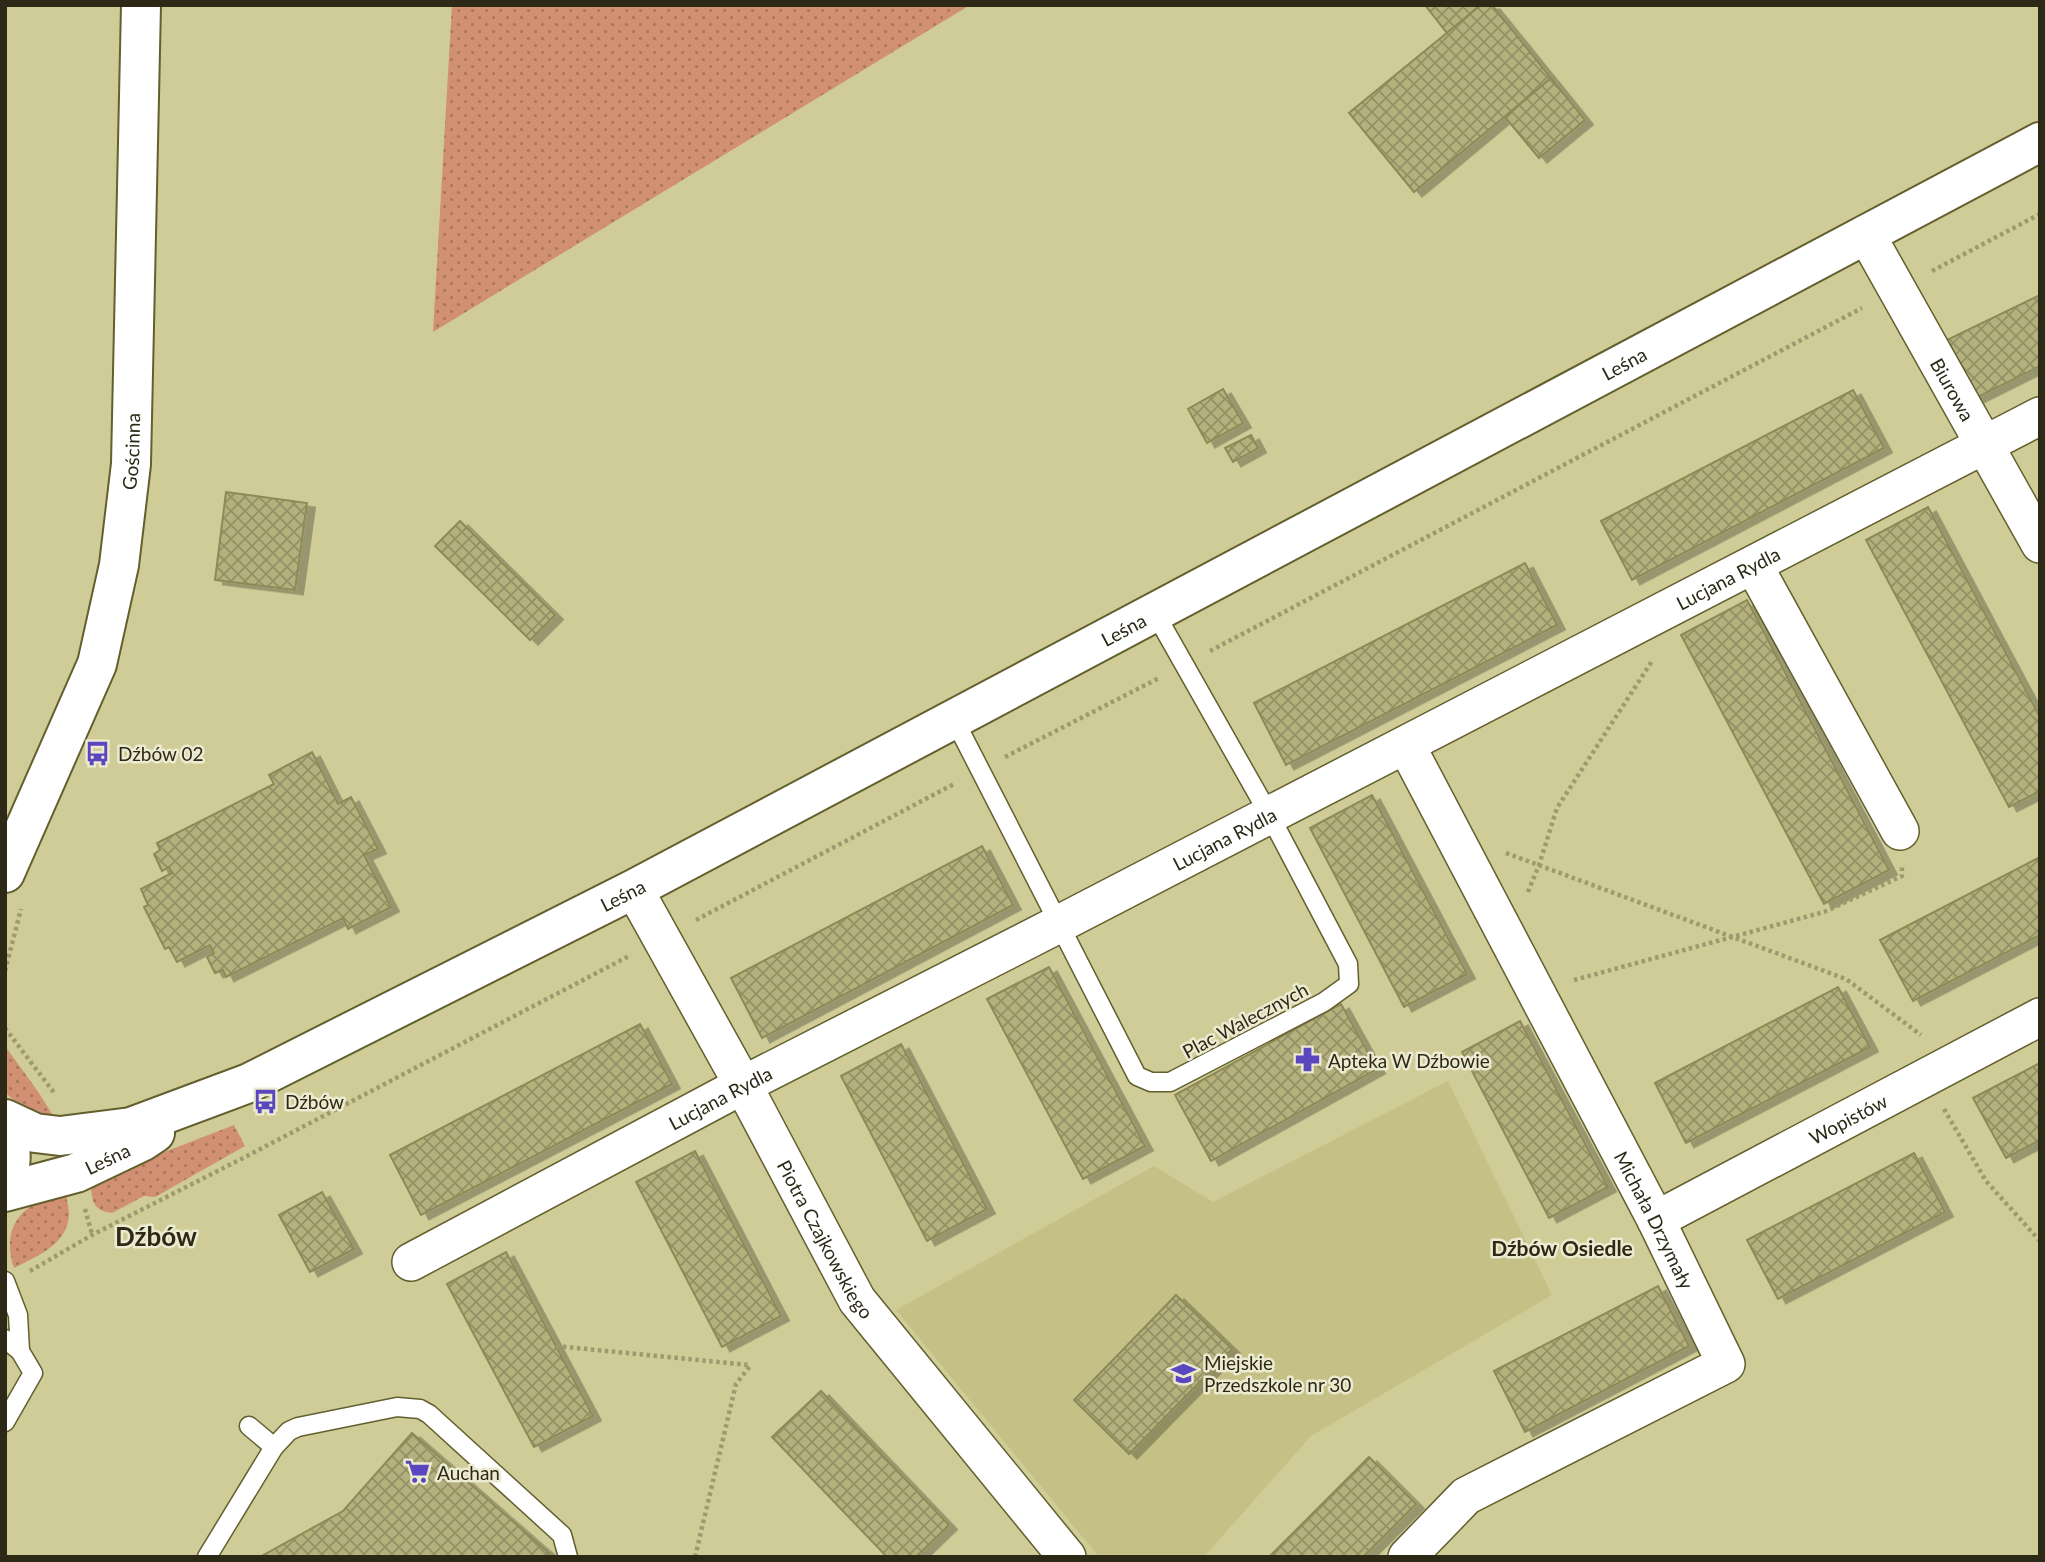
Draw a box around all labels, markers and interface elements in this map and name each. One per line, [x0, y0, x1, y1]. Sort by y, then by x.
street label: Leśna [1598, 342, 1650, 384]
street label: Biurowa [1926, 354, 1980, 425]
street label: Gościnna [117, 413, 144, 491]
street label: Lucjana Rydla [1672, 541, 1783, 614]
street label: Leśna [1097, 608, 1150, 650]
bus stop icon: Dźbów 02 [84, 739, 112, 767]
place label: Dźbów 02 [118, 742, 204, 765]
street label: Lucjana Rydla [1169, 802, 1280, 875]
street label: Leśna [596, 874, 649, 916]
street label: Plac Walecznych [1178, 977, 1312, 1063]
pharmacy icon: Apteka W Dźbowie [1294, 1046, 1322, 1074]
place label: Apteka W Dźbowie [1328, 1049, 1490, 1072]
street label: Lucjana Rydla [664, 1061, 775, 1134]
bus stop icon: Dźbów [251, 1087, 279, 1115]
street label: Wopistów [1805, 1088, 1891, 1149]
place label: Dźbów [285, 1090, 344, 1113]
street label: Leśna [81, 1138, 133, 1179]
street label: Michała Drzymały [1610, 1147, 1699, 1293]
street label: Piotra Czajkowskiego [773, 1156, 879, 1323]
district label: Dźbów [115, 1220, 197, 1252]
district label: Dźbów Osiedle [1491, 1235, 1633, 1260]
place label: Miejskie Przedszkole nr 30 [1204, 1351, 1351, 1396]
school or university icon: Miejskie Przedszkole nr 30 [1170, 1359, 1198, 1387]
supermarket icon: Auchan [403, 1458, 431, 1486]
place label: Auchan [437, 1461, 500, 1484]

